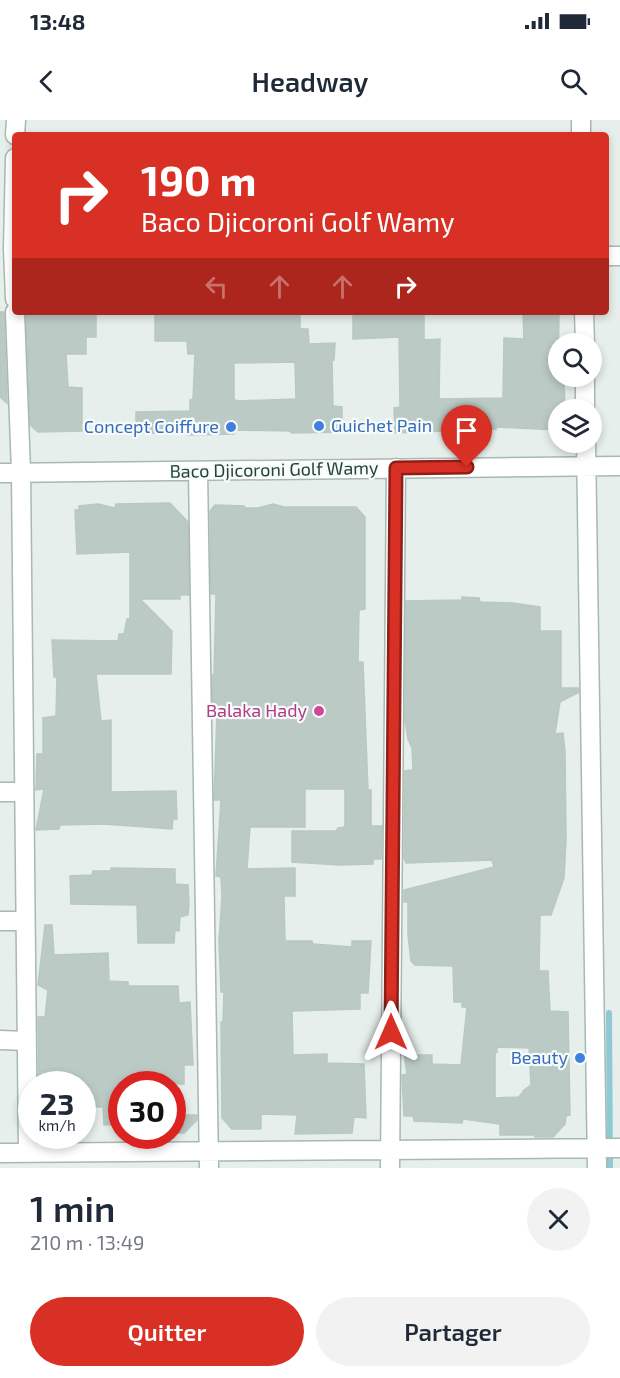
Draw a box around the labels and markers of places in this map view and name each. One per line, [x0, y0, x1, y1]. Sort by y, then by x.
pin [441, 405, 492, 467]
place label: Guichet Pain [331, 414, 432, 436]
place label: Concept Coiffure [84, 415, 219, 437]
marker: Guichet Pain [312, 419, 326, 433]
marker: Concept Coiffure [224, 420, 238, 434]
place label: Balaka Hady [206, 699, 307, 721]
marker: Balaka Hady [312, 704, 326, 718]
place label: Beauty [511, 1046, 568, 1068]
marker: Beauty [573, 1051, 587, 1065]

